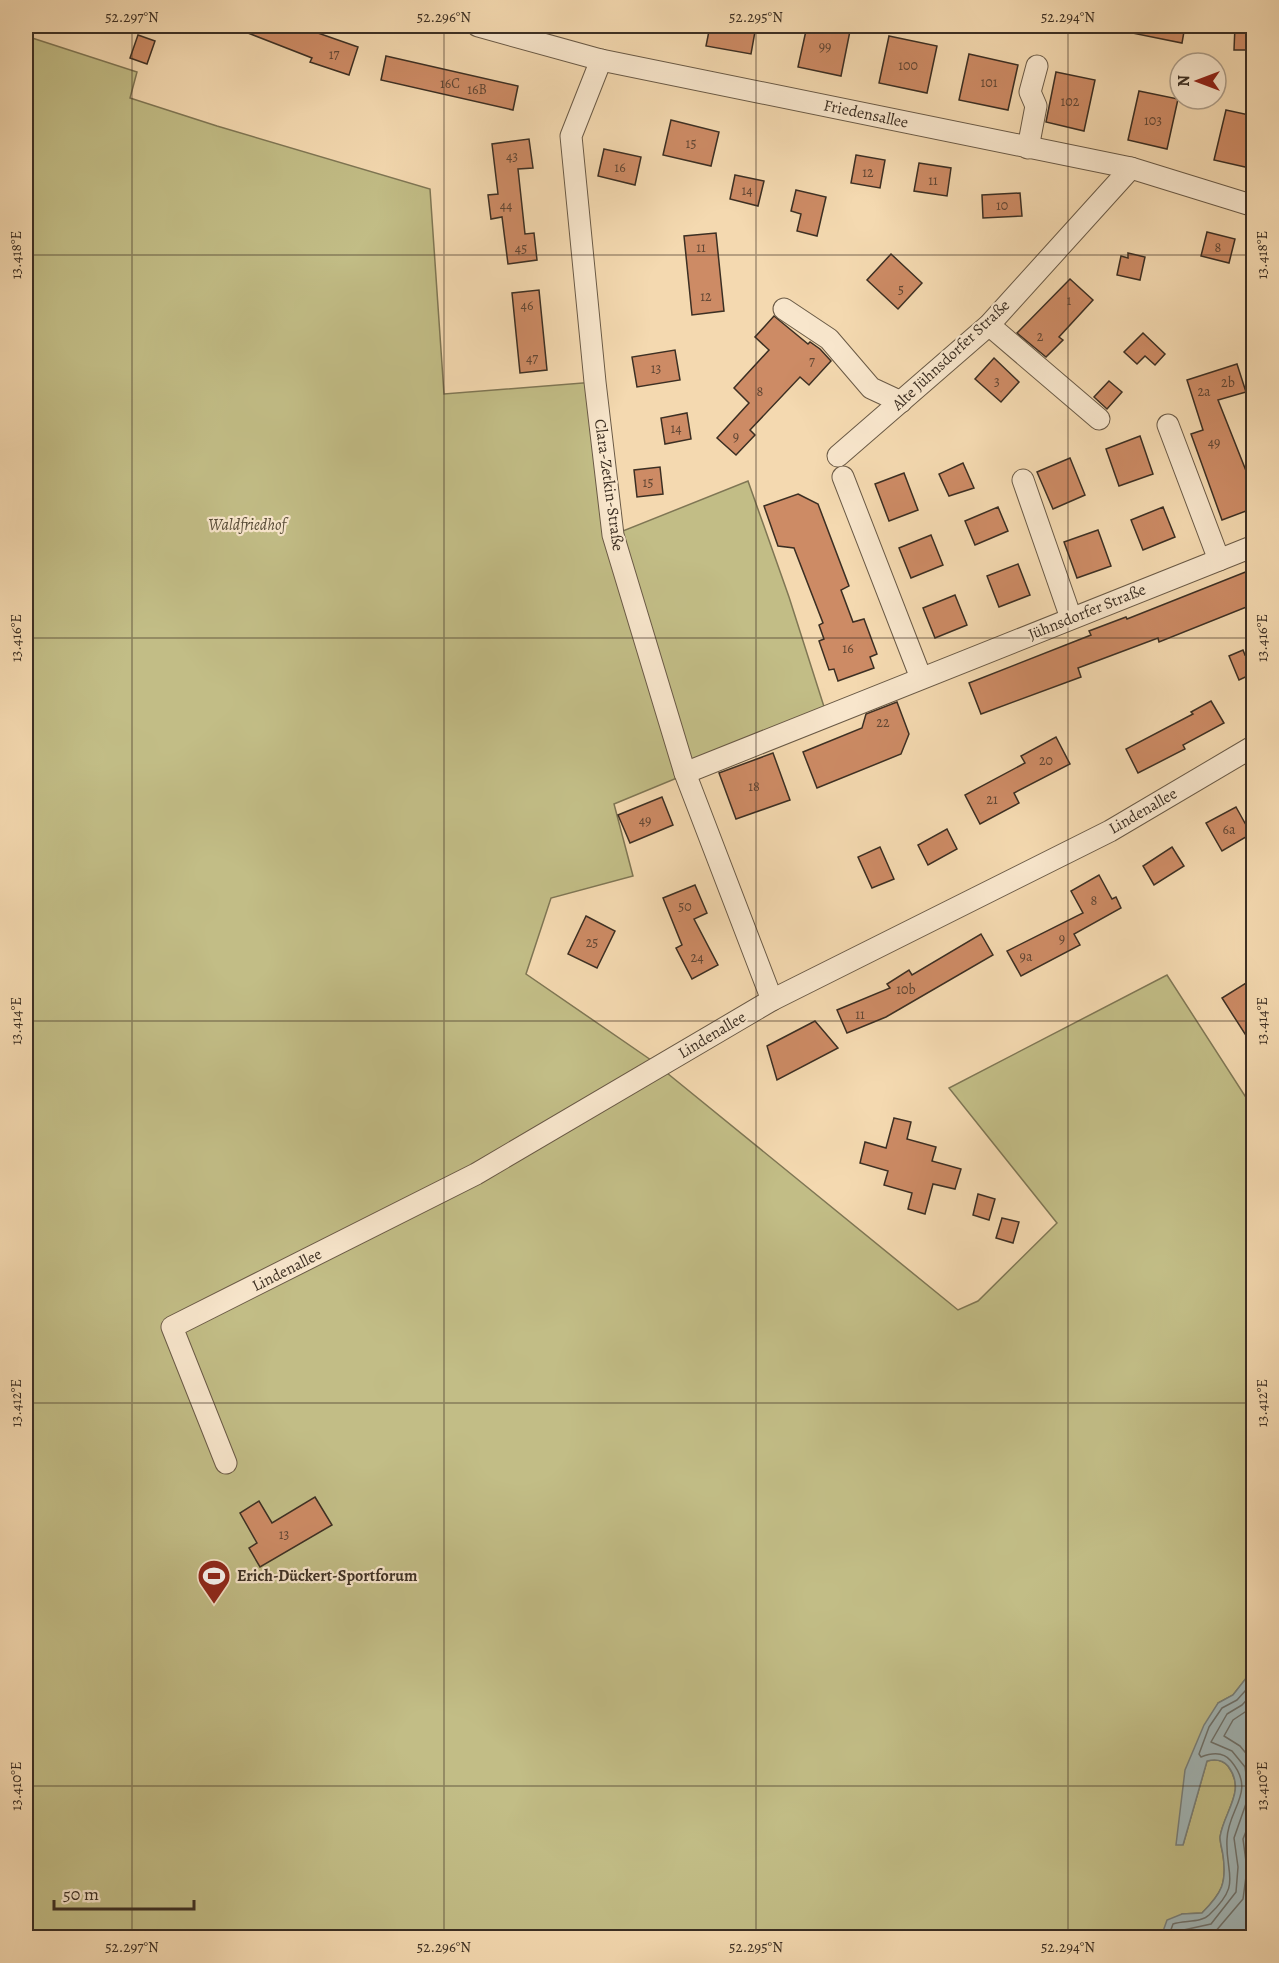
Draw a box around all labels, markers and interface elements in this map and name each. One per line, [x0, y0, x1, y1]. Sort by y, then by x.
text: 52.297°N [105, 7, 159, 27]
text: 52.296°N [417, 7, 471, 27]
text: 52.295°N [729, 7, 783, 27]
text: 52.294°N [1041, 7, 1095, 27]
house number: 99 [819, 37, 831, 56]
house number: 17 [329, 45, 339, 64]
north arrow [1168, 51, 1228, 111]
house number: 100 [898, 56, 918, 75]
house number: 101 [980, 73, 998, 92]
house number: 16C [440, 74, 460, 93]
text: N [1173, 75, 1195, 87]
house number: 16B [467, 80, 487, 99]
house number: 102 [1061, 92, 1080, 111]
street label: Friedensallee [822, 94, 910, 134]
house number: 103 [1144, 111, 1162, 130]
house number: 15 [686, 134, 696, 153]
house number: 43 [506, 147, 518, 166]
house number: 16 [614, 158, 626, 177]
house number: 12 [862, 163, 874, 182]
house number: 11 [928, 171, 938, 190]
house number: 14 [741, 181, 753, 200]
house number: 44 [500, 196, 512, 215]
house number: 10 [996, 196, 1008, 215]
text: 13.418°E [6, 231, 26, 279]
text: 13.418°E [1252, 231, 1272, 279]
house number: 11 [696, 238, 706, 257]
house number: 8 [1215, 238, 1222, 257]
house number: 45 [515, 239, 527, 258]
house number: 5 [898, 280, 904, 299]
house number: 12 [700, 287, 712, 306]
house number: 1 [1067, 291, 1072, 310]
street label: Alte Jühnsdorfer Straße [887, 295, 1015, 416]
house number: 46 [521, 296, 533, 315]
house number: 2 [1037, 327, 1044, 346]
house number: 47 [526, 349, 538, 368]
house number: 7 [809, 352, 815, 371]
house number: 13 [651, 359, 661, 378]
house number: 3 [994, 372, 1000, 391]
house number: 2b [1221, 373, 1235, 392]
house number: 8 [757, 382, 764, 401]
house number: 2a [1197, 382, 1211, 401]
street label: Clara-Zetkin-Straße [589, 418, 629, 552]
house number: 14 [670, 419, 682, 438]
house number: 9 [733, 427, 739, 446]
house number: 49 [1208, 433, 1220, 452]
house number: 15 [643, 473, 653, 492]
park label: Waldfriedhof [208, 514, 290, 536]
street label: Jühnsdorfer Straße [1025, 578, 1149, 646]
text: 13.416°E [6, 614, 26, 662]
text: 13.416°E [1252, 614, 1272, 662]
house number: 16 [842, 639, 854, 658]
house number: 22 [876, 713, 890, 732]
house number: 20 [1039, 751, 1053, 770]
house number: 18 [748, 777, 760, 796]
street label: Lindenallee [1105, 783, 1181, 839]
house number: 21 [986, 790, 998, 809]
house number: 49 [639, 811, 651, 830]
house number: 6a [1223, 820, 1236, 839]
house number: 8 [1091, 891, 1098, 910]
house number: 50 [678, 897, 692, 916]
house number: 9 [1059, 929, 1065, 948]
house number: 25 [586, 933, 598, 952]
house number: 9a [1020, 947, 1033, 966]
house number: 24 [691, 948, 704, 967]
house number: 10b [896, 980, 916, 999]
text: 13.414°E [6, 997, 26, 1045]
text: 13.414°E [1252, 997, 1272, 1045]
house number: 11 [855, 1005, 865, 1024]
street label: Lindenallee [674, 1006, 750, 1064]
street label: Lindenallee [248, 1243, 326, 1297]
text: 13.412°E [6, 1379, 26, 1427]
text: 13.412°E [1252, 1379, 1272, 1427]
house number: 13 [279, 1525, 289, 1544]
sports icon: Erich-Dückert-Sportforum [196, 1558, 232, 1605]
place label: Erich-Dückert-Sportforum [237, 1565, 418, 1587]
text: 13.410°E [6, 1761, 26, 1811]
text: 13.410°E [1252, 1761, 1272, 1811]
scale bar [54, 1873, 194, 1911]
text: 50 m [63, 1882, 99, 1906]
text: 52.297°N [105, 1937, 159, 1957]
text: 52.296°N [417, 1937, 471, 1957]
text: 52.295°N [729, 1937, 783, 1957]
text: 52.294°N [1041, 1937, 1095, 1957]

